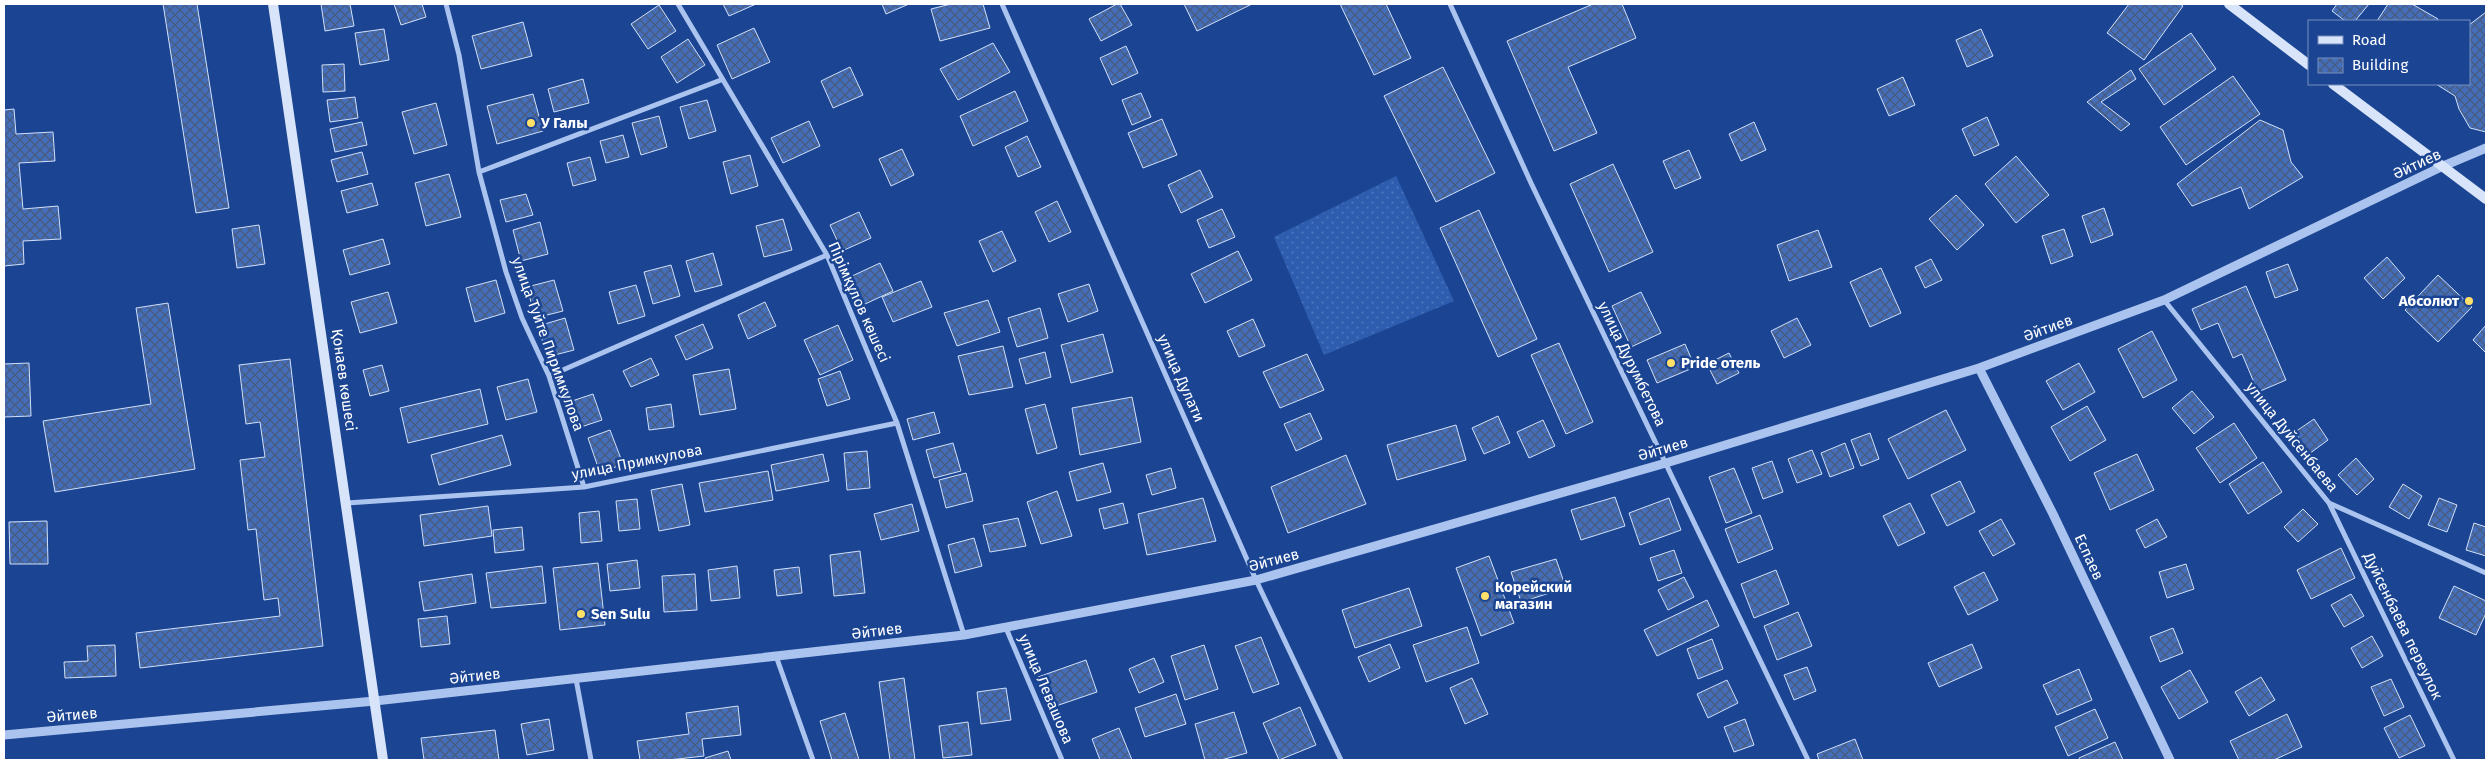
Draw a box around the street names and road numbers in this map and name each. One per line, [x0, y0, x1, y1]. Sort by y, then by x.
street label: Әйтиев [2390, 145, 2444, 183]
street label: Пірімқұлов көшесі [824, 239, 894, 365]
street label: улица Туйте Пиримкулова [508, 255, 588, 433]
street label: улица Дурумбетова [1594, 299, 1670, 429]
street label: Әйтиев [2021, 311, 2075, 345]
street label: Қонаев көшесі [328, 328, 360, 432]
street label: улица Дулати [1154, 331, 1208, 425]
street label: улица Дуйсенбаева [2242, 378, 2342, 496]
street label: Әйтиев [1636, 433, 1690, 465]
street label: улица Примкулова [570, 441, 704, 483]
street label: Еспаев [2071, 531, 2107, 583]
street label: Әйтиев [1247, 545, 1301, 575]
street label: Дуйсенбаева переулок [2359, 549, 2447, 703]
street label: Әйтиев [851, 619, 903, 643]
street label: улица Левашова [1015, 631, 1077, 747]
street label: Әйтиев [449, 664, 501, 688]
street label: Әйтиев [46, 704, 98, 726]

